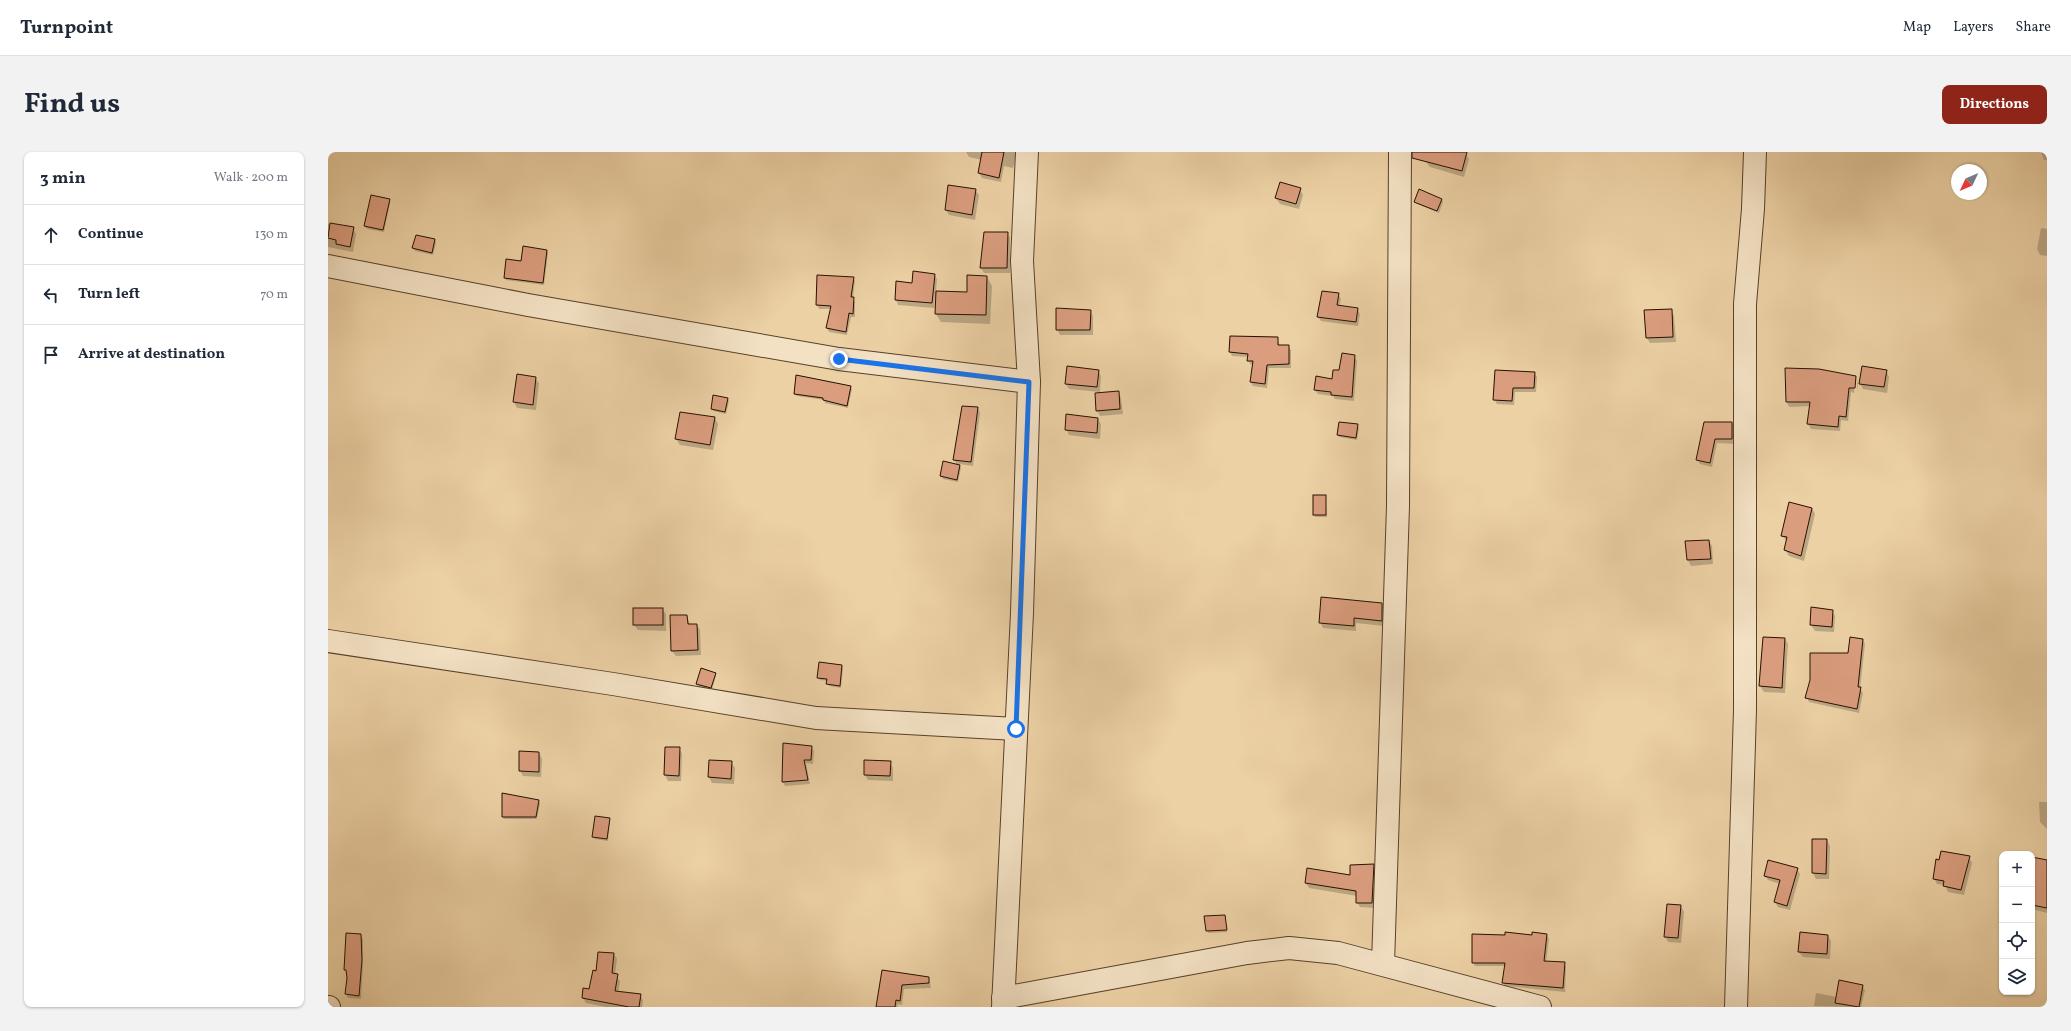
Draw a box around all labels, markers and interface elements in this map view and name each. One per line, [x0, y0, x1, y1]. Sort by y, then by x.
text: Turnpoint [20, 15, 113, 41]
text: Map [1903, 18, 1931, 37]
text: Layers [1953, 18, 1993, 37]
text: Share [2015, 18, 2051, 37]
text: Find us [24, 85, 120, 124]
button: Directions [1942, 85, 2047, 124]
north arrow [1951, 164, 1987, 200]
text: 3 min [40, 167, 86, 190]
text: Walk · 200 m [214, 169, 288, 187]
icon: ahead [40, 224, 62, 246]
text: Continue [78, 224, 143, 245]
text: 130 m [255, 226, 288, 244]
icon: left [40, 284, 62, 306]
text: Turn left [78, 284, 140, 305]
text: 70 m [260, 286, 288, 304]
icon: arrive [40, 344, 62, 366]
text: Arrive at destination [78, 344, 225, 365]
route end [830, 350, 848, 368]
route start [1007, 720, 1025, 738]
map controls [1999, 851, 2035, 995]
button: + [1999, 851, 2035, 887]
button: − [1999, 887, 2035, 923]
button: locate [1999, 923, 2035, 959]
button: layers [1999, 959, 2035, 995]

